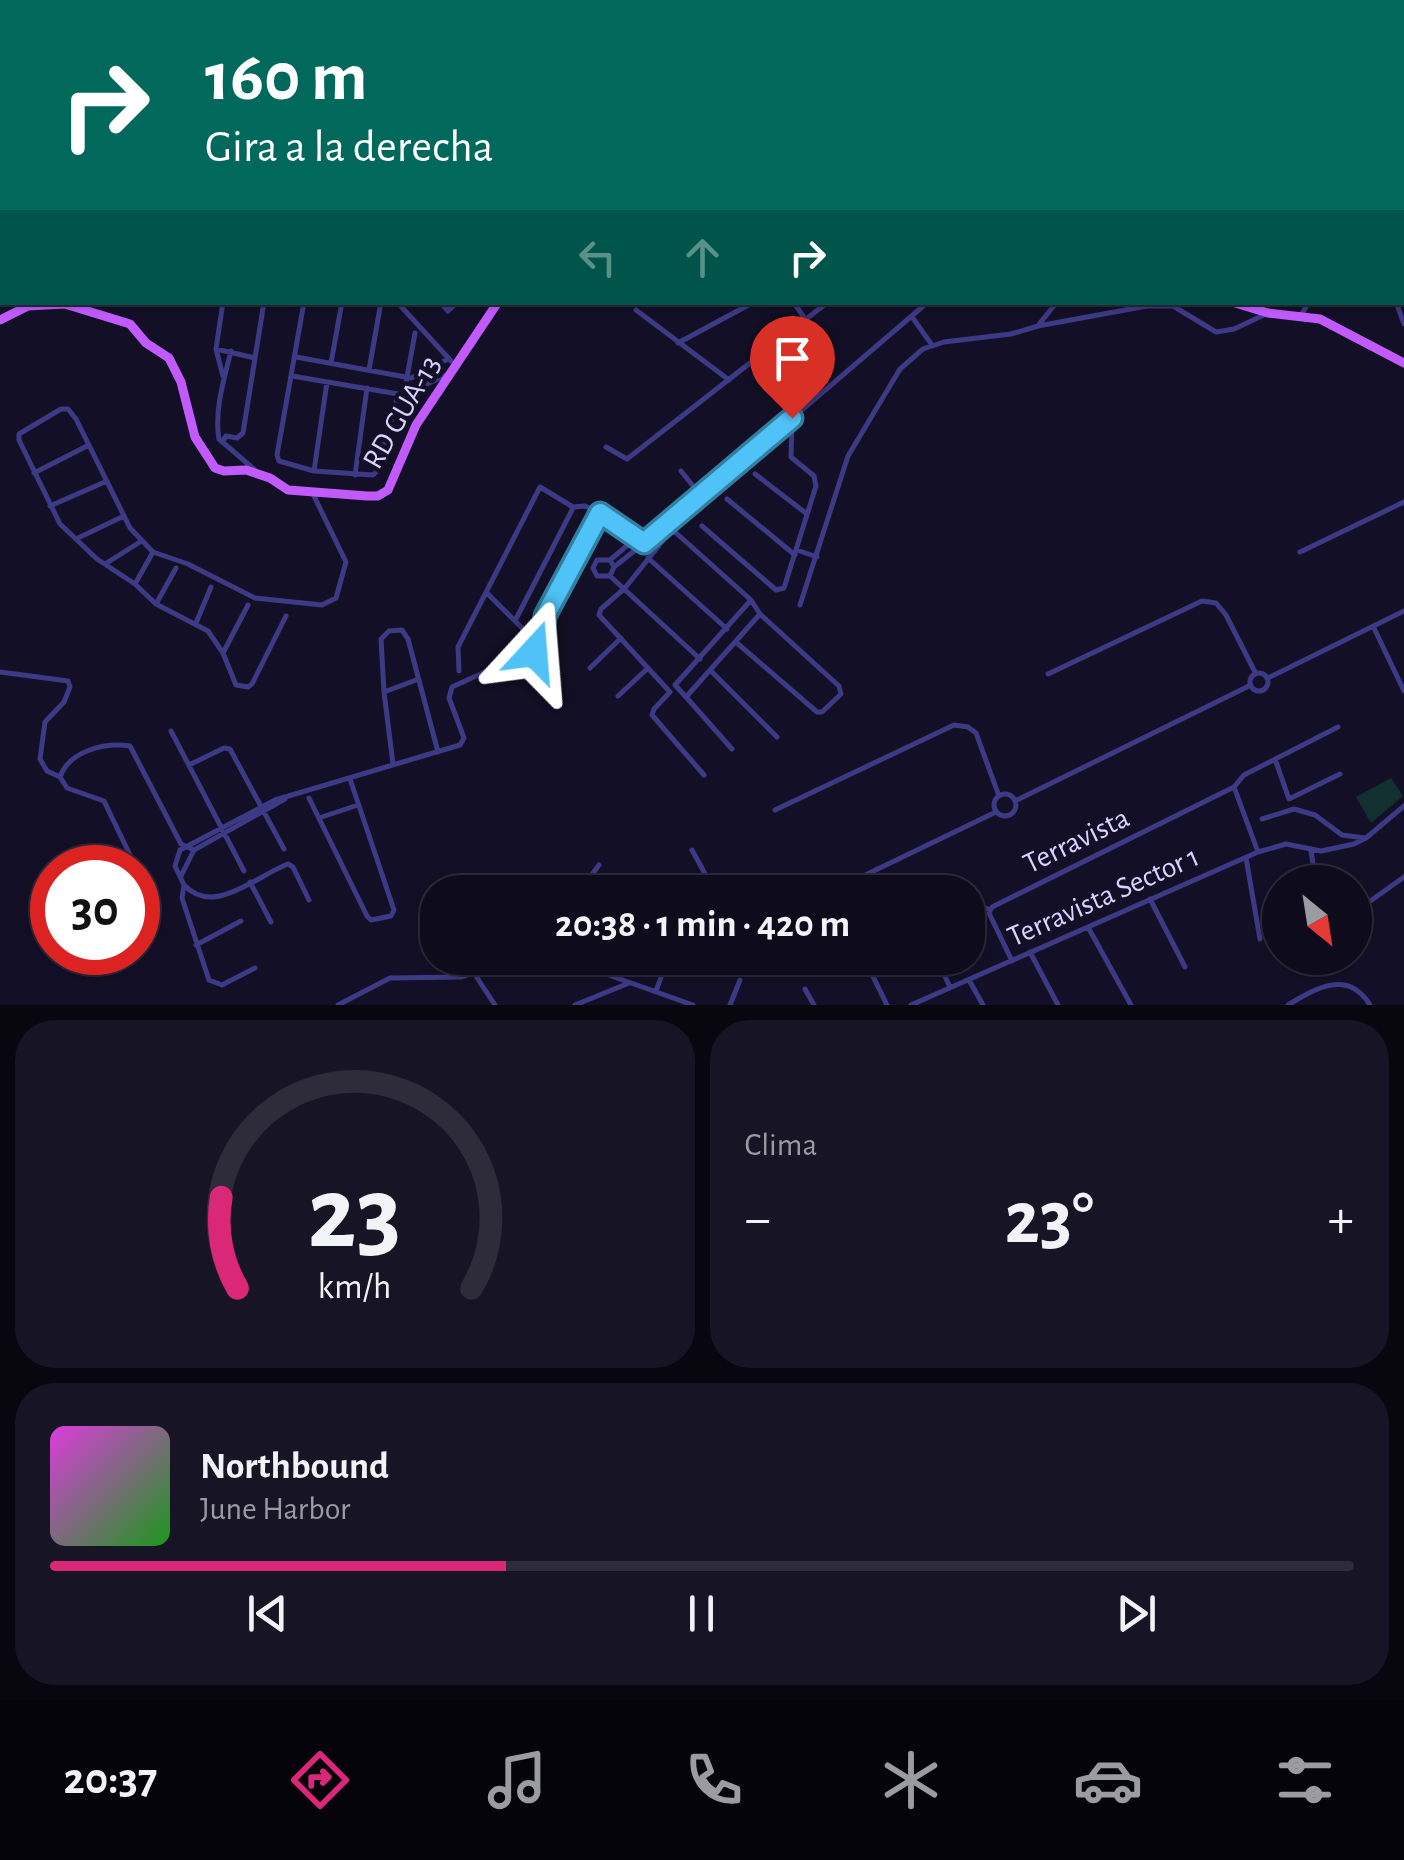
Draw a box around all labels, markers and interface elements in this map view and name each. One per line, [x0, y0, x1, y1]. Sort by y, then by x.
icon: right [40, 40, 170, 170]
text: 160 m [205, 43, 368, 113]
text: Gira a la derecha [205, 125, 494, 170]
icon: left [570, 230, 625, 285]
icon: ahead [675, 230, 730, 285]
icon: right [780, 230, 835, 285]
pin [750, 316, 835, 419]
icon: arrive [765, 331, 820, 386]
street label: RD GUA-13 [358, 351, 446, 474]
position arrow [482, 600, 586, 704]
street label: Terravista [1019, 803, 1134, 879]
street label: Terravista Sector 1 [1003, 841, 1204, 953]
speed limit sign: 30 [30, 845, 160, 975]
north arrow [1262, 865, 1372, 975]
map controls [1262, 865, 1372, 975]
text: 20:38 · 1 min · 420 m [555, 906, 850, 944]
text: Clima [745, 1129, 817, 1161]
text: 23 [308, 1163, 402, 1267]
text: 23° [1004, 1182, 1094, 1257]
text: − [745, 1192, 771, 1247]
text: + [1328, 1192, 1354, 1247]
text: km/h [318, 1269, 392, 1305]
text: Northbound [200, 1448, 389, 1486]
text: June Harbor [200, 1493, 350, 1525]
icon: previous [240, 1586, 295, 1641]
icon: pause [674, 1586, 729, 1641]
icon: next [1109, 1586, 1164, 1641]
icon: directions [285, 1745, 355, 1815]
icon: music [482, 1745, 552, 1815]
icon: phone [679, 1745, 749, 1815]
icon: climate [876, 1745, 946, 1815]
icon: car [1073, 1745, 1143, 1815]
icon: filters [1270, 1745, 1340, 1815]
text: 20:37 [64, 1757, 157, 1802]

